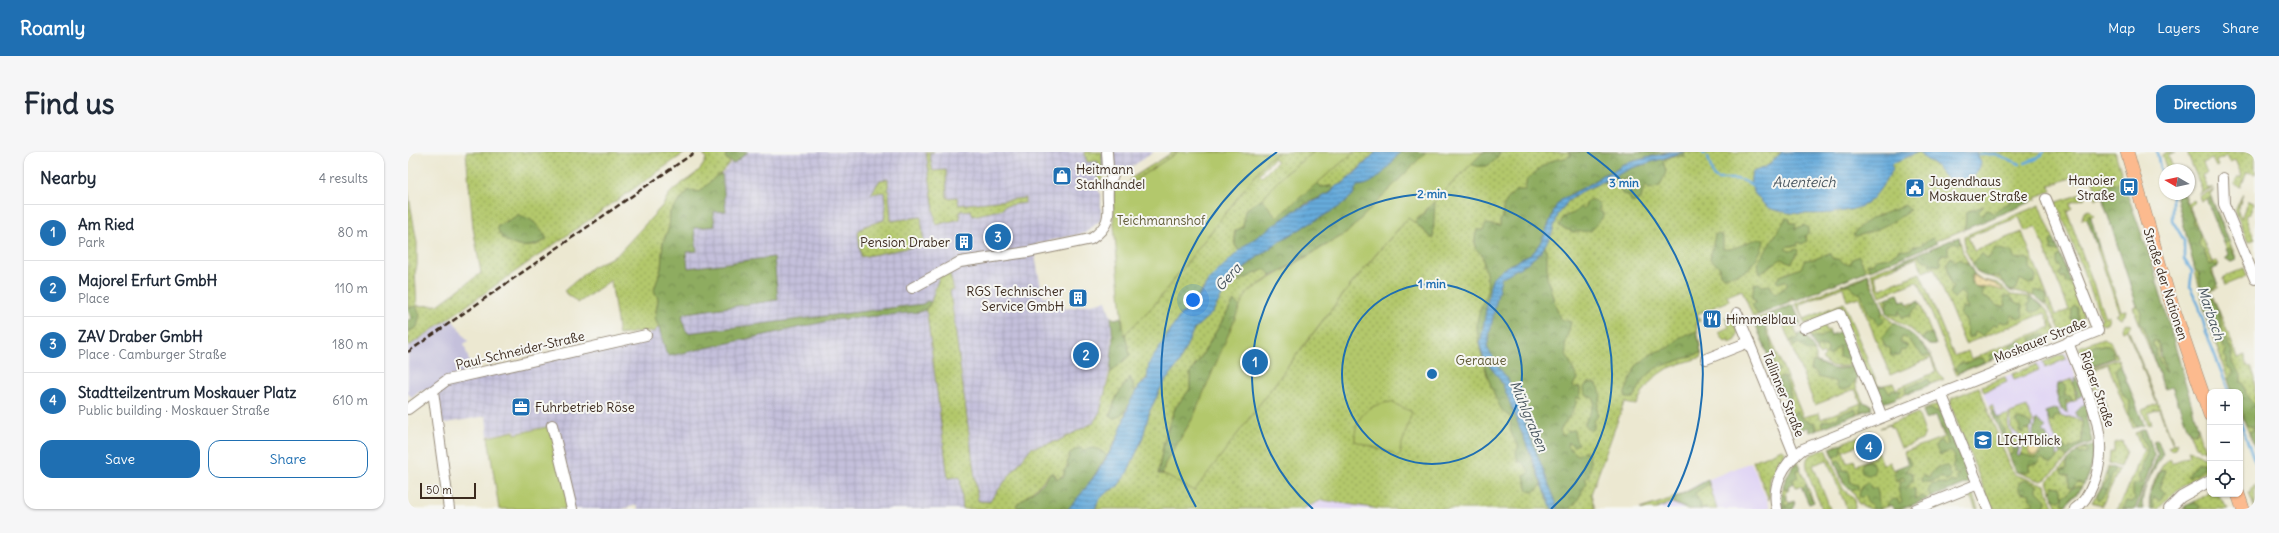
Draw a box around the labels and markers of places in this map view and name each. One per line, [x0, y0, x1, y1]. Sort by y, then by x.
place label: Heitmann Stahlhandel [1076, 161, 1145, 193]
shop icon: Heitmann Stahlhandel [1051, 165, 1073, 187]
place label: Hanoier Straße [2068, 172, 2116, 204]
place label: Jugendhaus Moskauer Straße [1929, 173, 2028, 205]
bus stop icon: Hanoier Straße [2118, 176, 2140, 198]
public building icon: Jugendhaus Moskauer Straße [1904, 177, 1926, 199]
pin: 3 [985, 222, 1011, 252]
building icon: Pension Draber [953, 231, 975, 253]
place label: Pension Draber [860, 234, 951, 251]
place label: RGS Technischer Service GmbH [966, 283, 1065, 315]
building icon: RGS Technischer Service GmbH [1067, 287, 1089, 309]
restaurant icon: Himmelblau [1701, 308, 1723, 330]
place label: Himmelblau [1726, 311, 1796, 328]
pin: 2 [1073, 340, 1099, 370]
pin: 1 [1242, 347, 1268, 377]
centre of rings [1425, 367, 1439, 381]
office icon: Fuhrbetrieb Röse [510, 396, 532, 418]
place label: Fuhrbetrieb Röse [535, 399, 635, 416]
school or university icon: LICHTblick [1972, 429, 1994, 451]
pin: 4 [1856, 432, 1882, 462]
place label: LICHTblick [1997, 432, 2061, 449]

